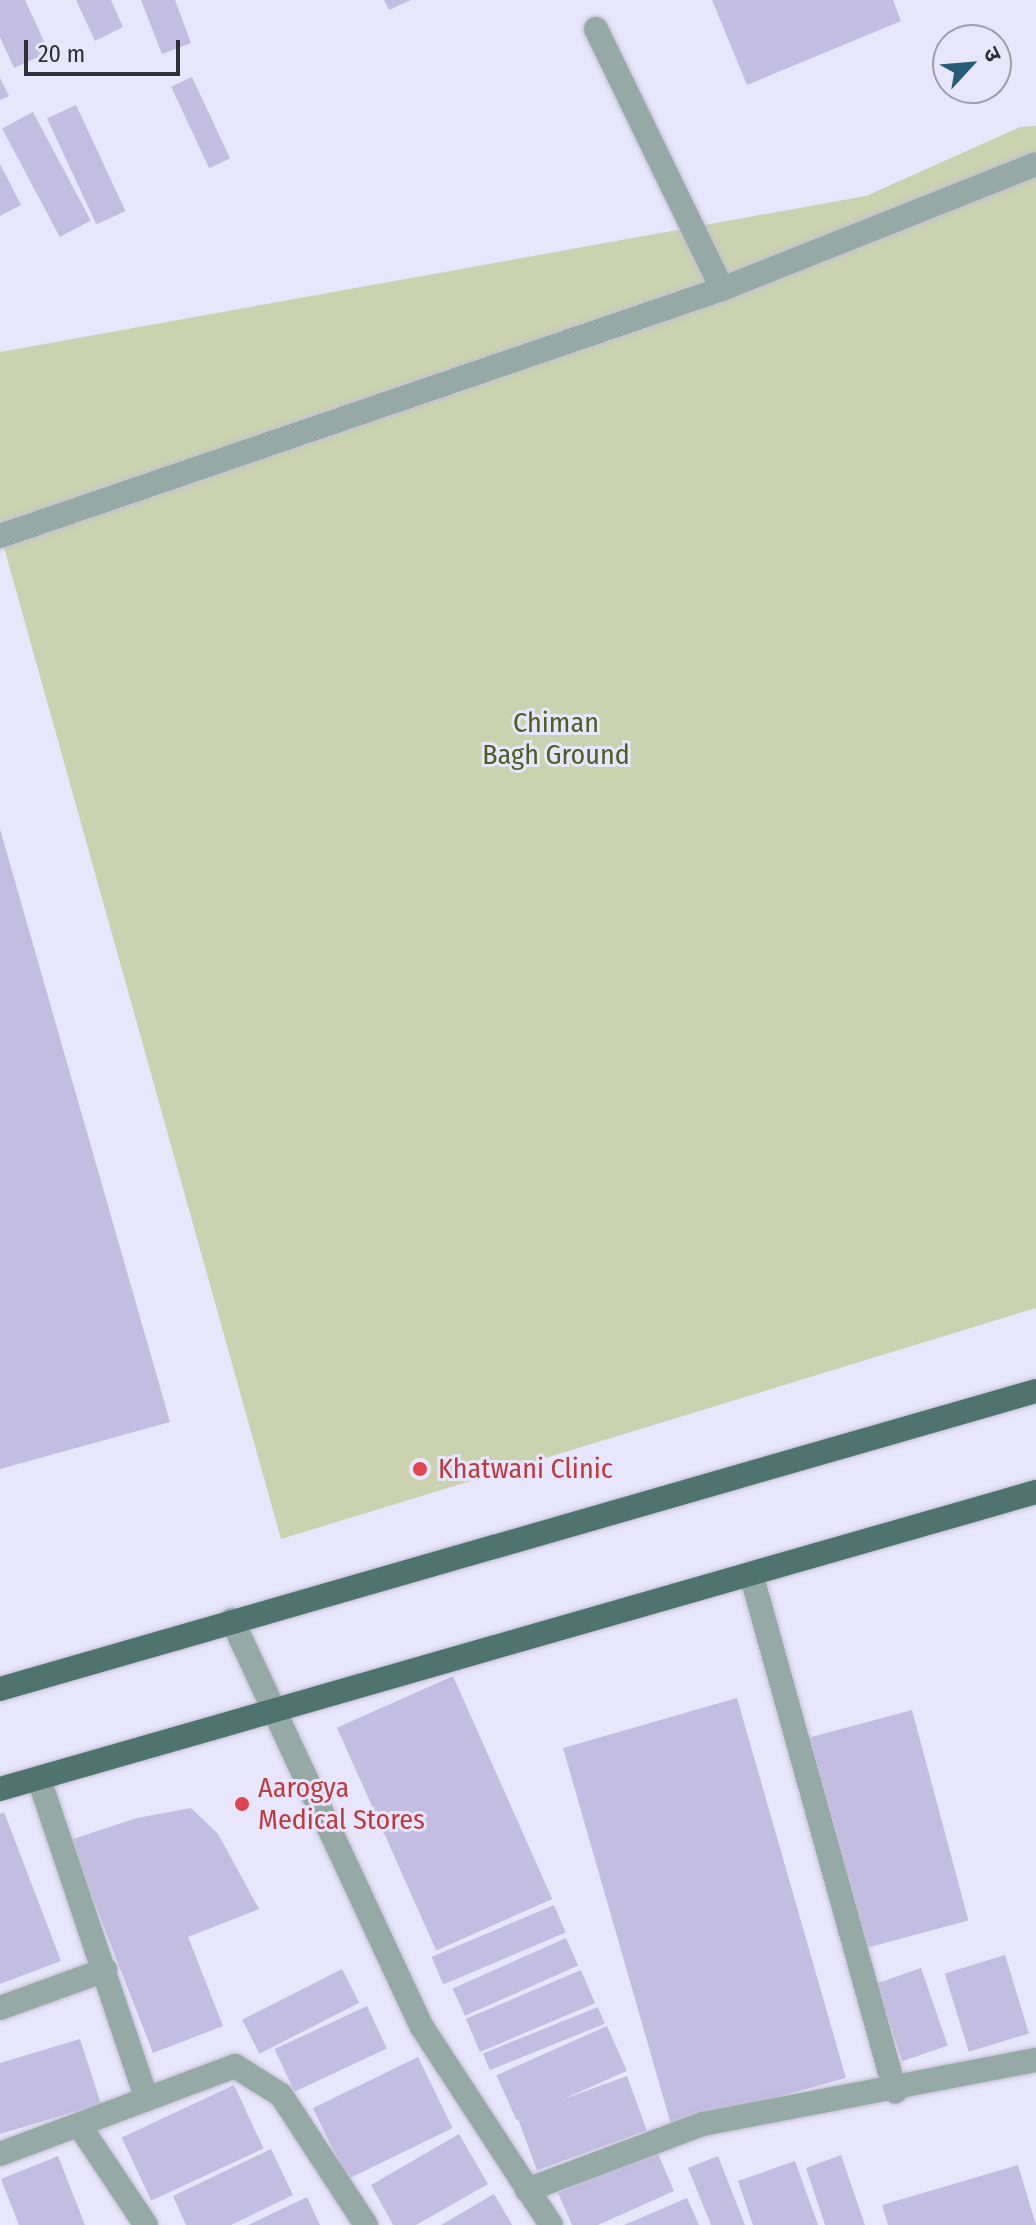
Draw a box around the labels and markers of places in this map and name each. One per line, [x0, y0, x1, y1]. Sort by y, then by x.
place label: Khatwani Clinic [438, 1452, 613, 1486]
marker: Khatwani Clinic [409, 1458, 431, 1480]
place label: Aarogya Medical Stores [258, 1771, 425, 1837]
marker: Aarogya Medical Stores [233, 1795, 251, 1813]

